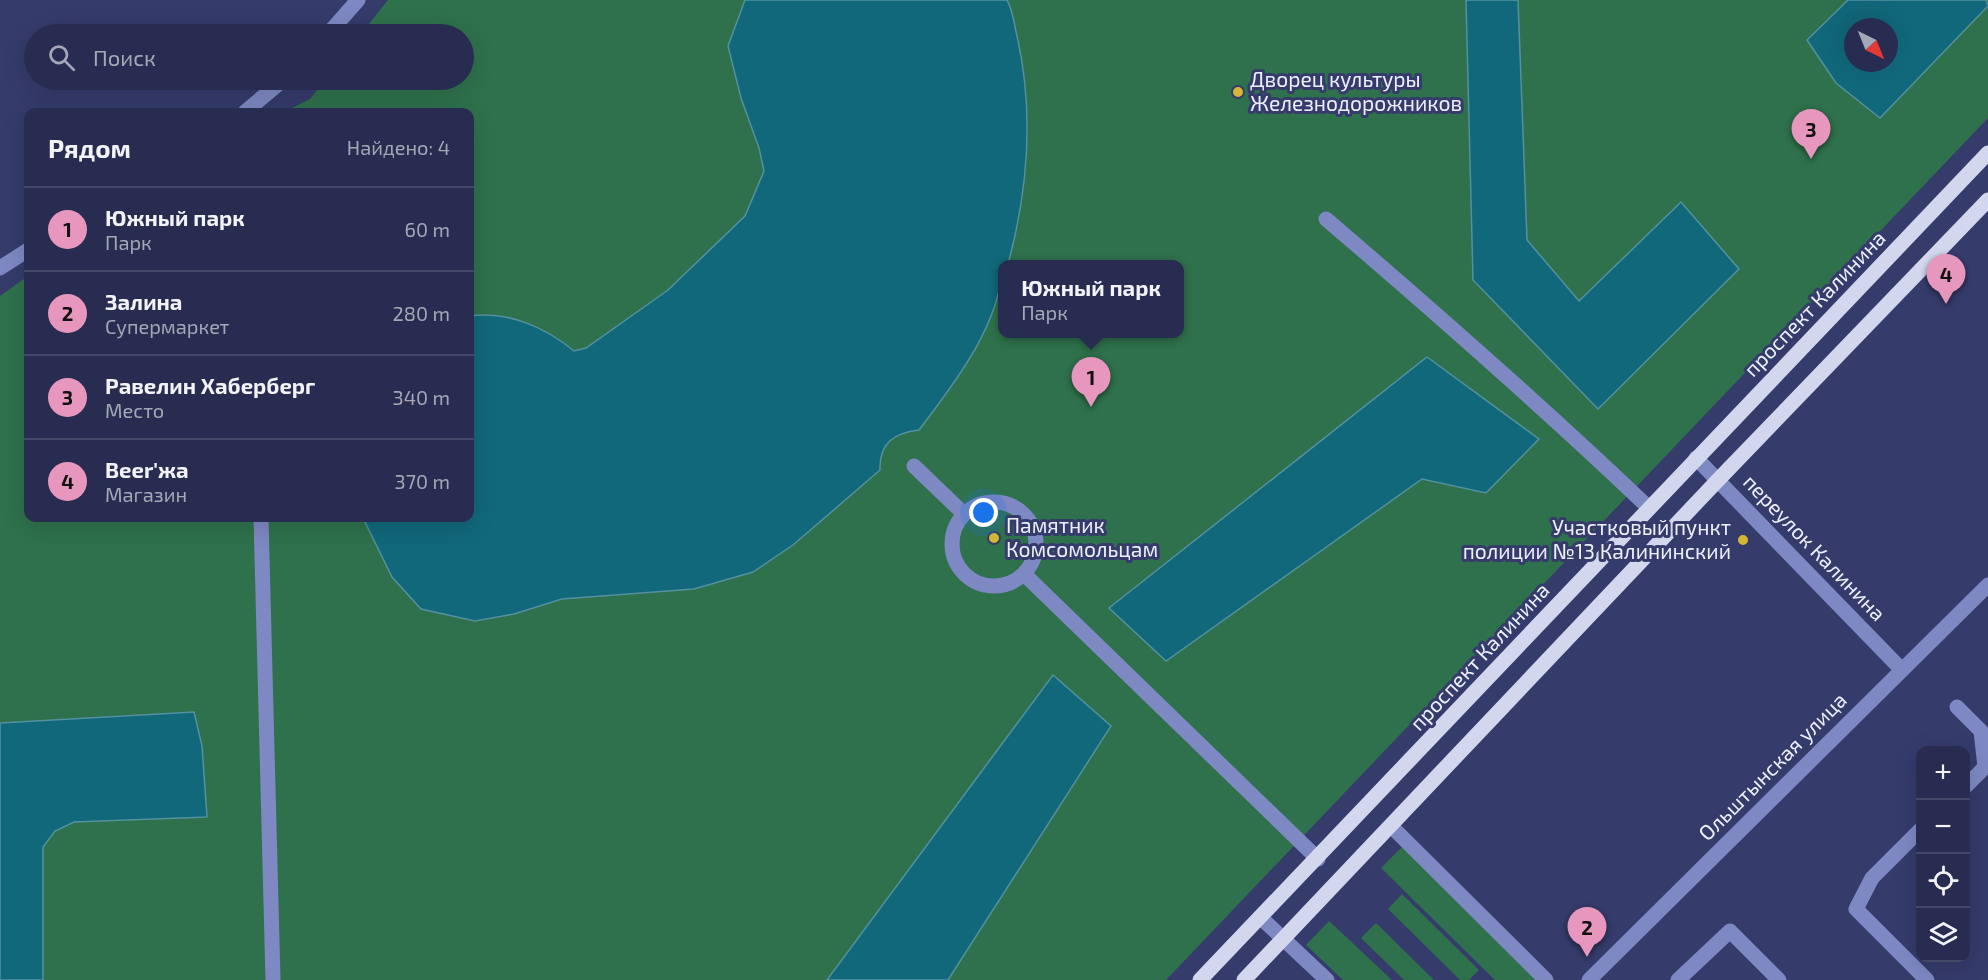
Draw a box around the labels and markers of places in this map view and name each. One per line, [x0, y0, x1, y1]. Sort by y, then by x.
place label: Дворец культуры Железнодорожников [1250, 66, 1462, 115]
marker: Дворец культуры Железнодорожников [1231, 85, 1245, 99]
pin: 3 [1792, 110, 1830, 159]
pin: 4 [1926, 254, 1966, 304]
pin: 1 [1072, 358, 1110, 407]
place label: Памятник Комсомольцам [1006, 512, 1158, 561]
place label: Участковый пункт полиции №13 Калининский [1463, 514, 1731, 563]
marker: Памятник Комсомольцам [987, 531, 1001, 545]
marker: Участковый пункт полиции №13 Калининский [1736, 533, 1750, 547]
pin: 2 [1568, 908, 1606, 957]

